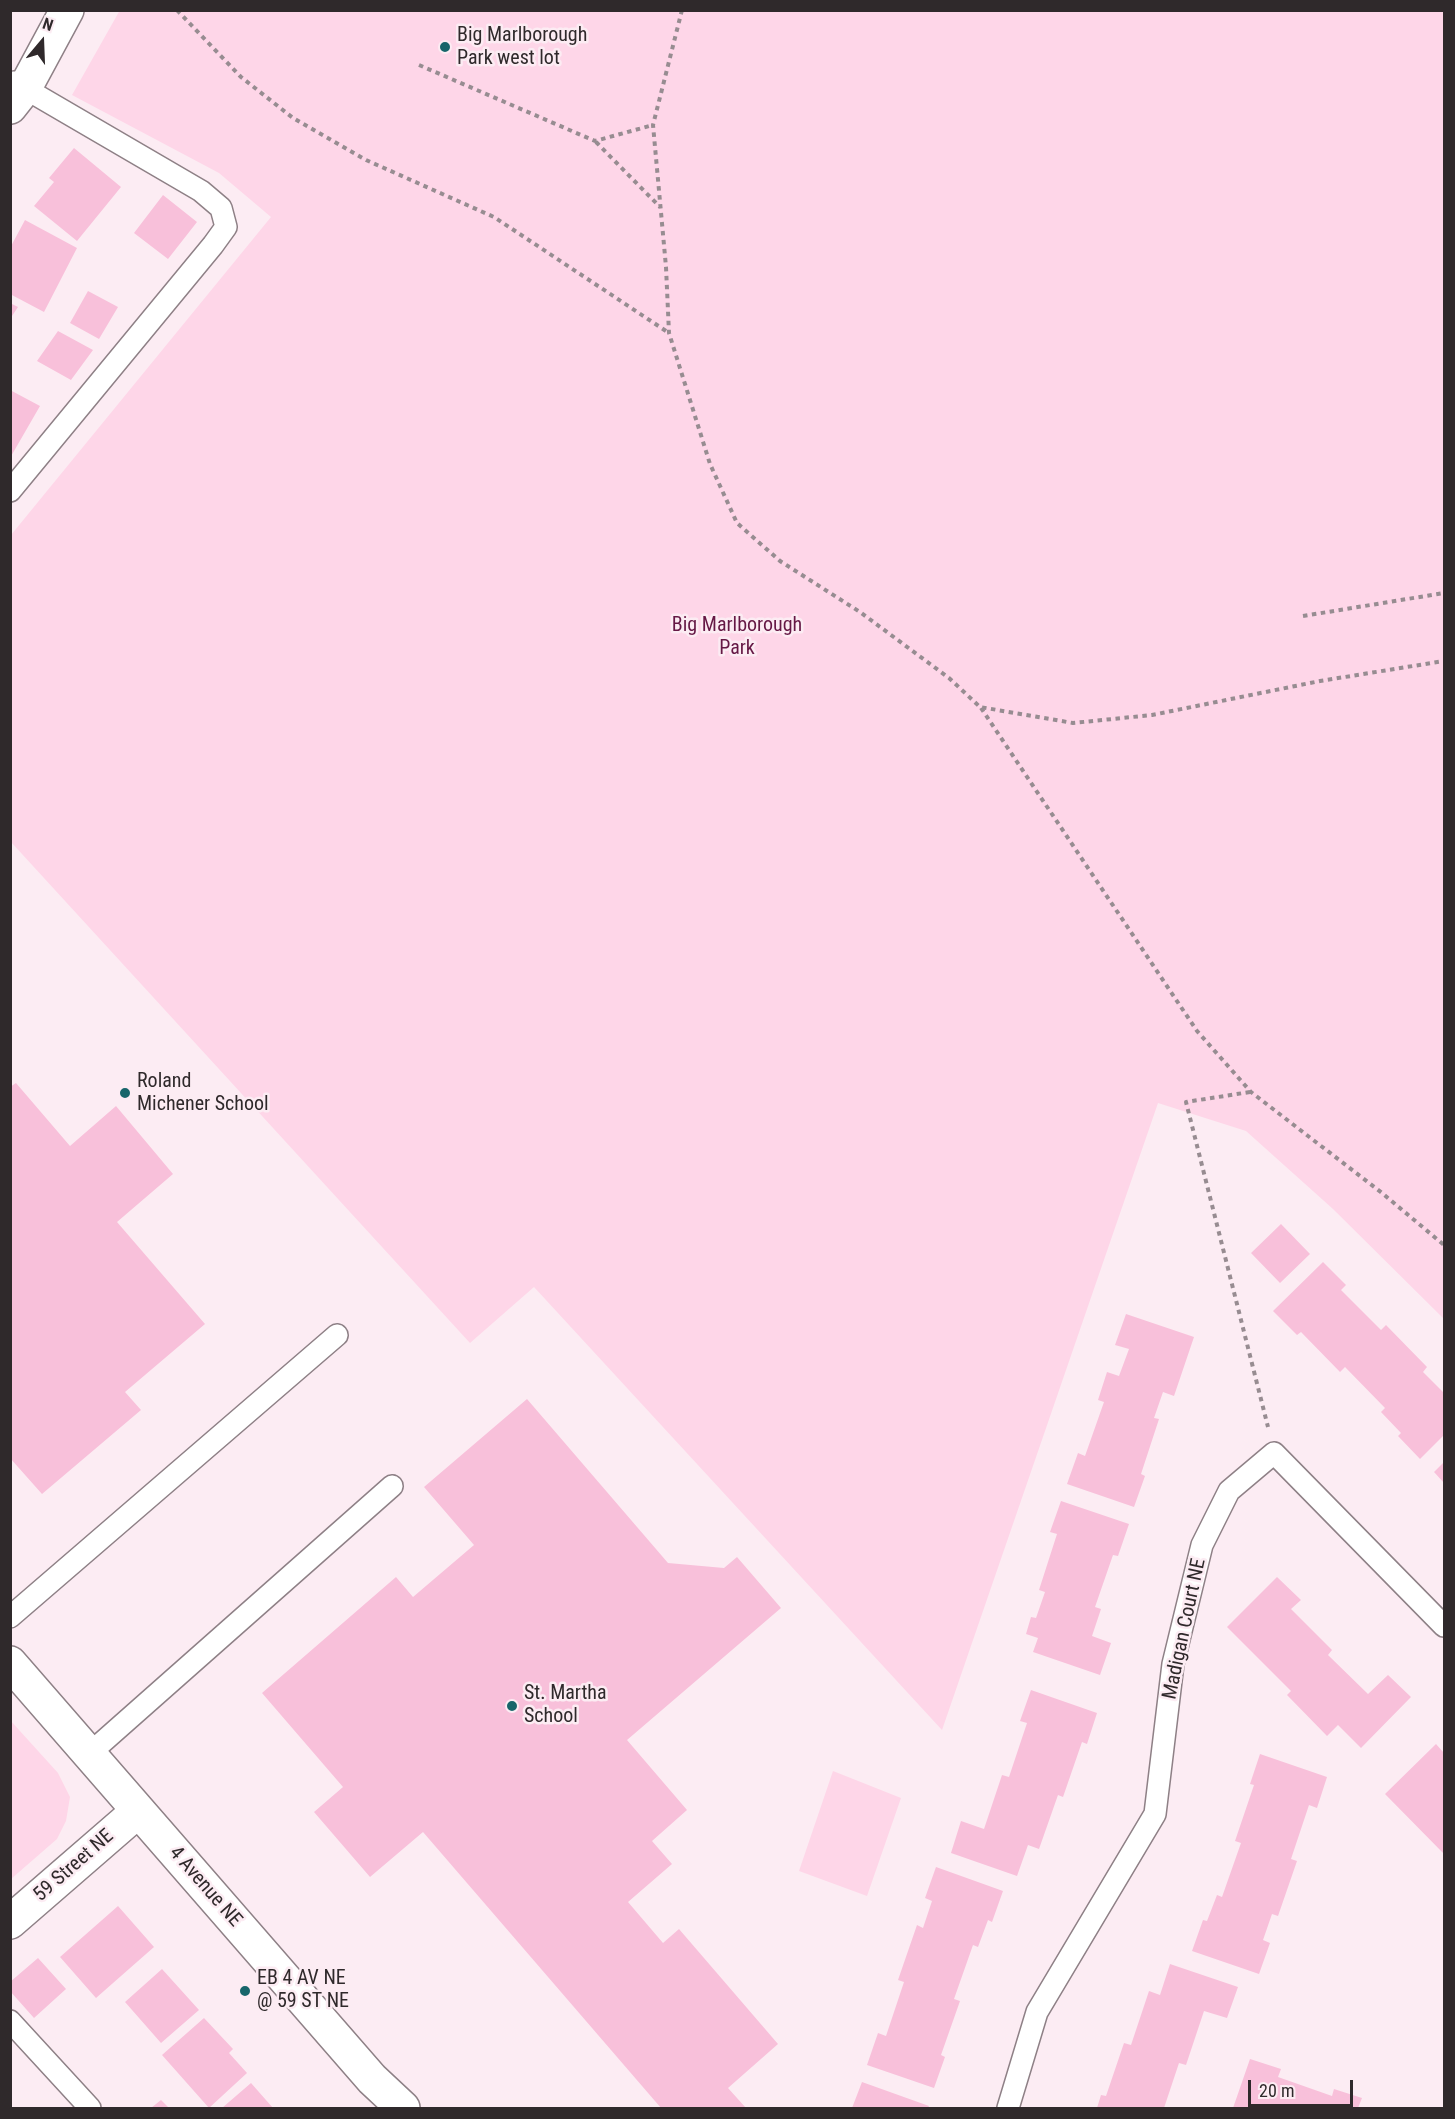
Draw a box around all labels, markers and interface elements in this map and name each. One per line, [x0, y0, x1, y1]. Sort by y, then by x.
north arrow [12, 12, 72, 72]
text: N [40, 14, 56, 35]
place label: Big Marlborough Park west lot [457, 24, 587, 71]
marker: Big Marlborough Park west lot [438, 40, 452, 54]
park label: Big Marlborough Park [672, 614, 802, 661]
place label: Roland Michener School [137, 1070, 269, 1117]
marker: Roland Michener School [118, 1086, 132, 1100]
street label: Madigan Court NE [1158, 1556, 1212, 1702]
place label: St. Martha School [524, 1682, 607, 1729]
marker: St. Martha School [505, 1699, 519, 1713]
street label: 59 Street NE [29, 1825, 119, 1907]
street label: 4 Avenue NE [163, 1842, 247, 1932]
place label: EB 4 AV NE @ 59 ST NE [257, 1967, 349, 2014]
marker: EB 4 AV NE @ 59 ST NE [238, 1984, 252, 1998]
scale bar [1251, 2068, 1356, 2106]
text: 20 m [1259, 2080, 1294, 2101]

